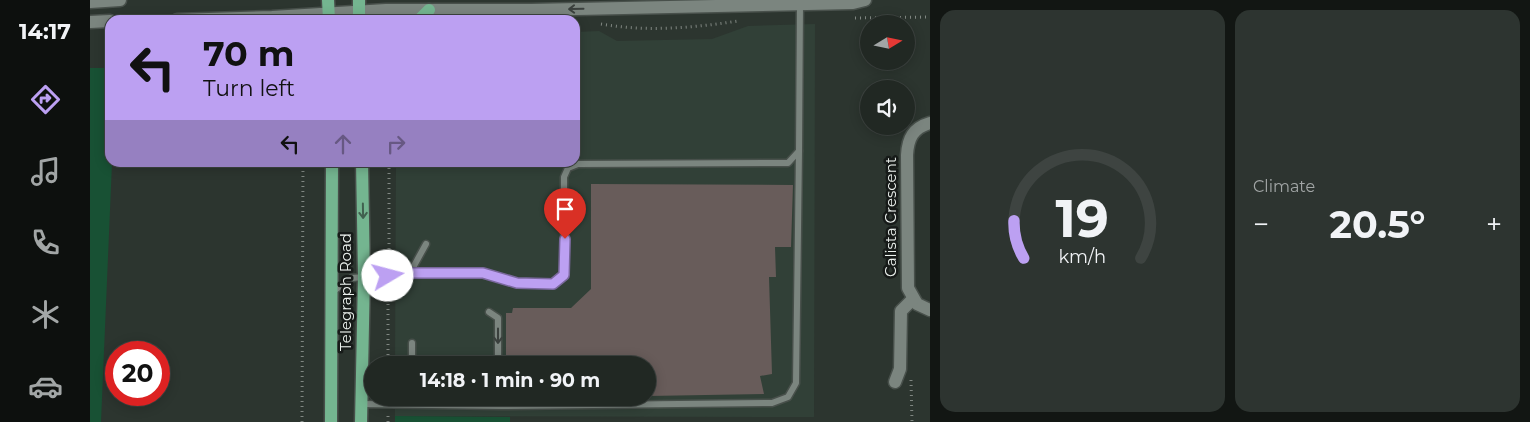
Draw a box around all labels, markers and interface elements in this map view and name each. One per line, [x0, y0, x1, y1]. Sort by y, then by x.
one-way arrow [569, 4, 585, 14]
north arrow [860, 15, 915, 70]
map controls [860, 15, 915, 135]
text: 14:17 [19, 18, 71, 45]
text: 70 m [203, 32, 294, 75]
icon: left [120, 35, 185, 100]
text: Turn left [203, 75, 295, 102]
button: sound [860, 80, 915, 135]
icon: directions [28, 82, 63, 117]
icon: left [276, 130, 304, 158]
icon: ahead [329, 130, 357, 158]
icon: right [382, 130, 410, 158]
icon: music [28, 154, 63, 189]
street label: Calista Crescent [881, 157, 900, 277]
text: Climate [1253, 177, 1315, 196]
text: 19 [1056, 187, 1109, 250]
pin [544, 188, 586, 239]
icon: arrive [551, 195, 579, 223]
text: 20.5° [1330, 201, 1425, 248]
one-way arrow [358, 203, 367, 219]
text: − [1253, 207, 1269, 241]
text: + [1486, 207, 1502, 241]
icon: phone [28, 225, 63, 260]
street label: Telegraph Road [336, 233, 355, 351]
text: km/h [1059, 246, 1106, 267]
position arrow [361, 249, 413, 301]
icon: climate [28, 297, 63, 332]
one-way arrow [493, 328, 503, 344]
speed limit sign: 20 [105, 341, 170, 406]
icon: car [28, 369, 63, 404]
text: 14:18 · 1 min · 90 m [420, 369, 600, 392]

